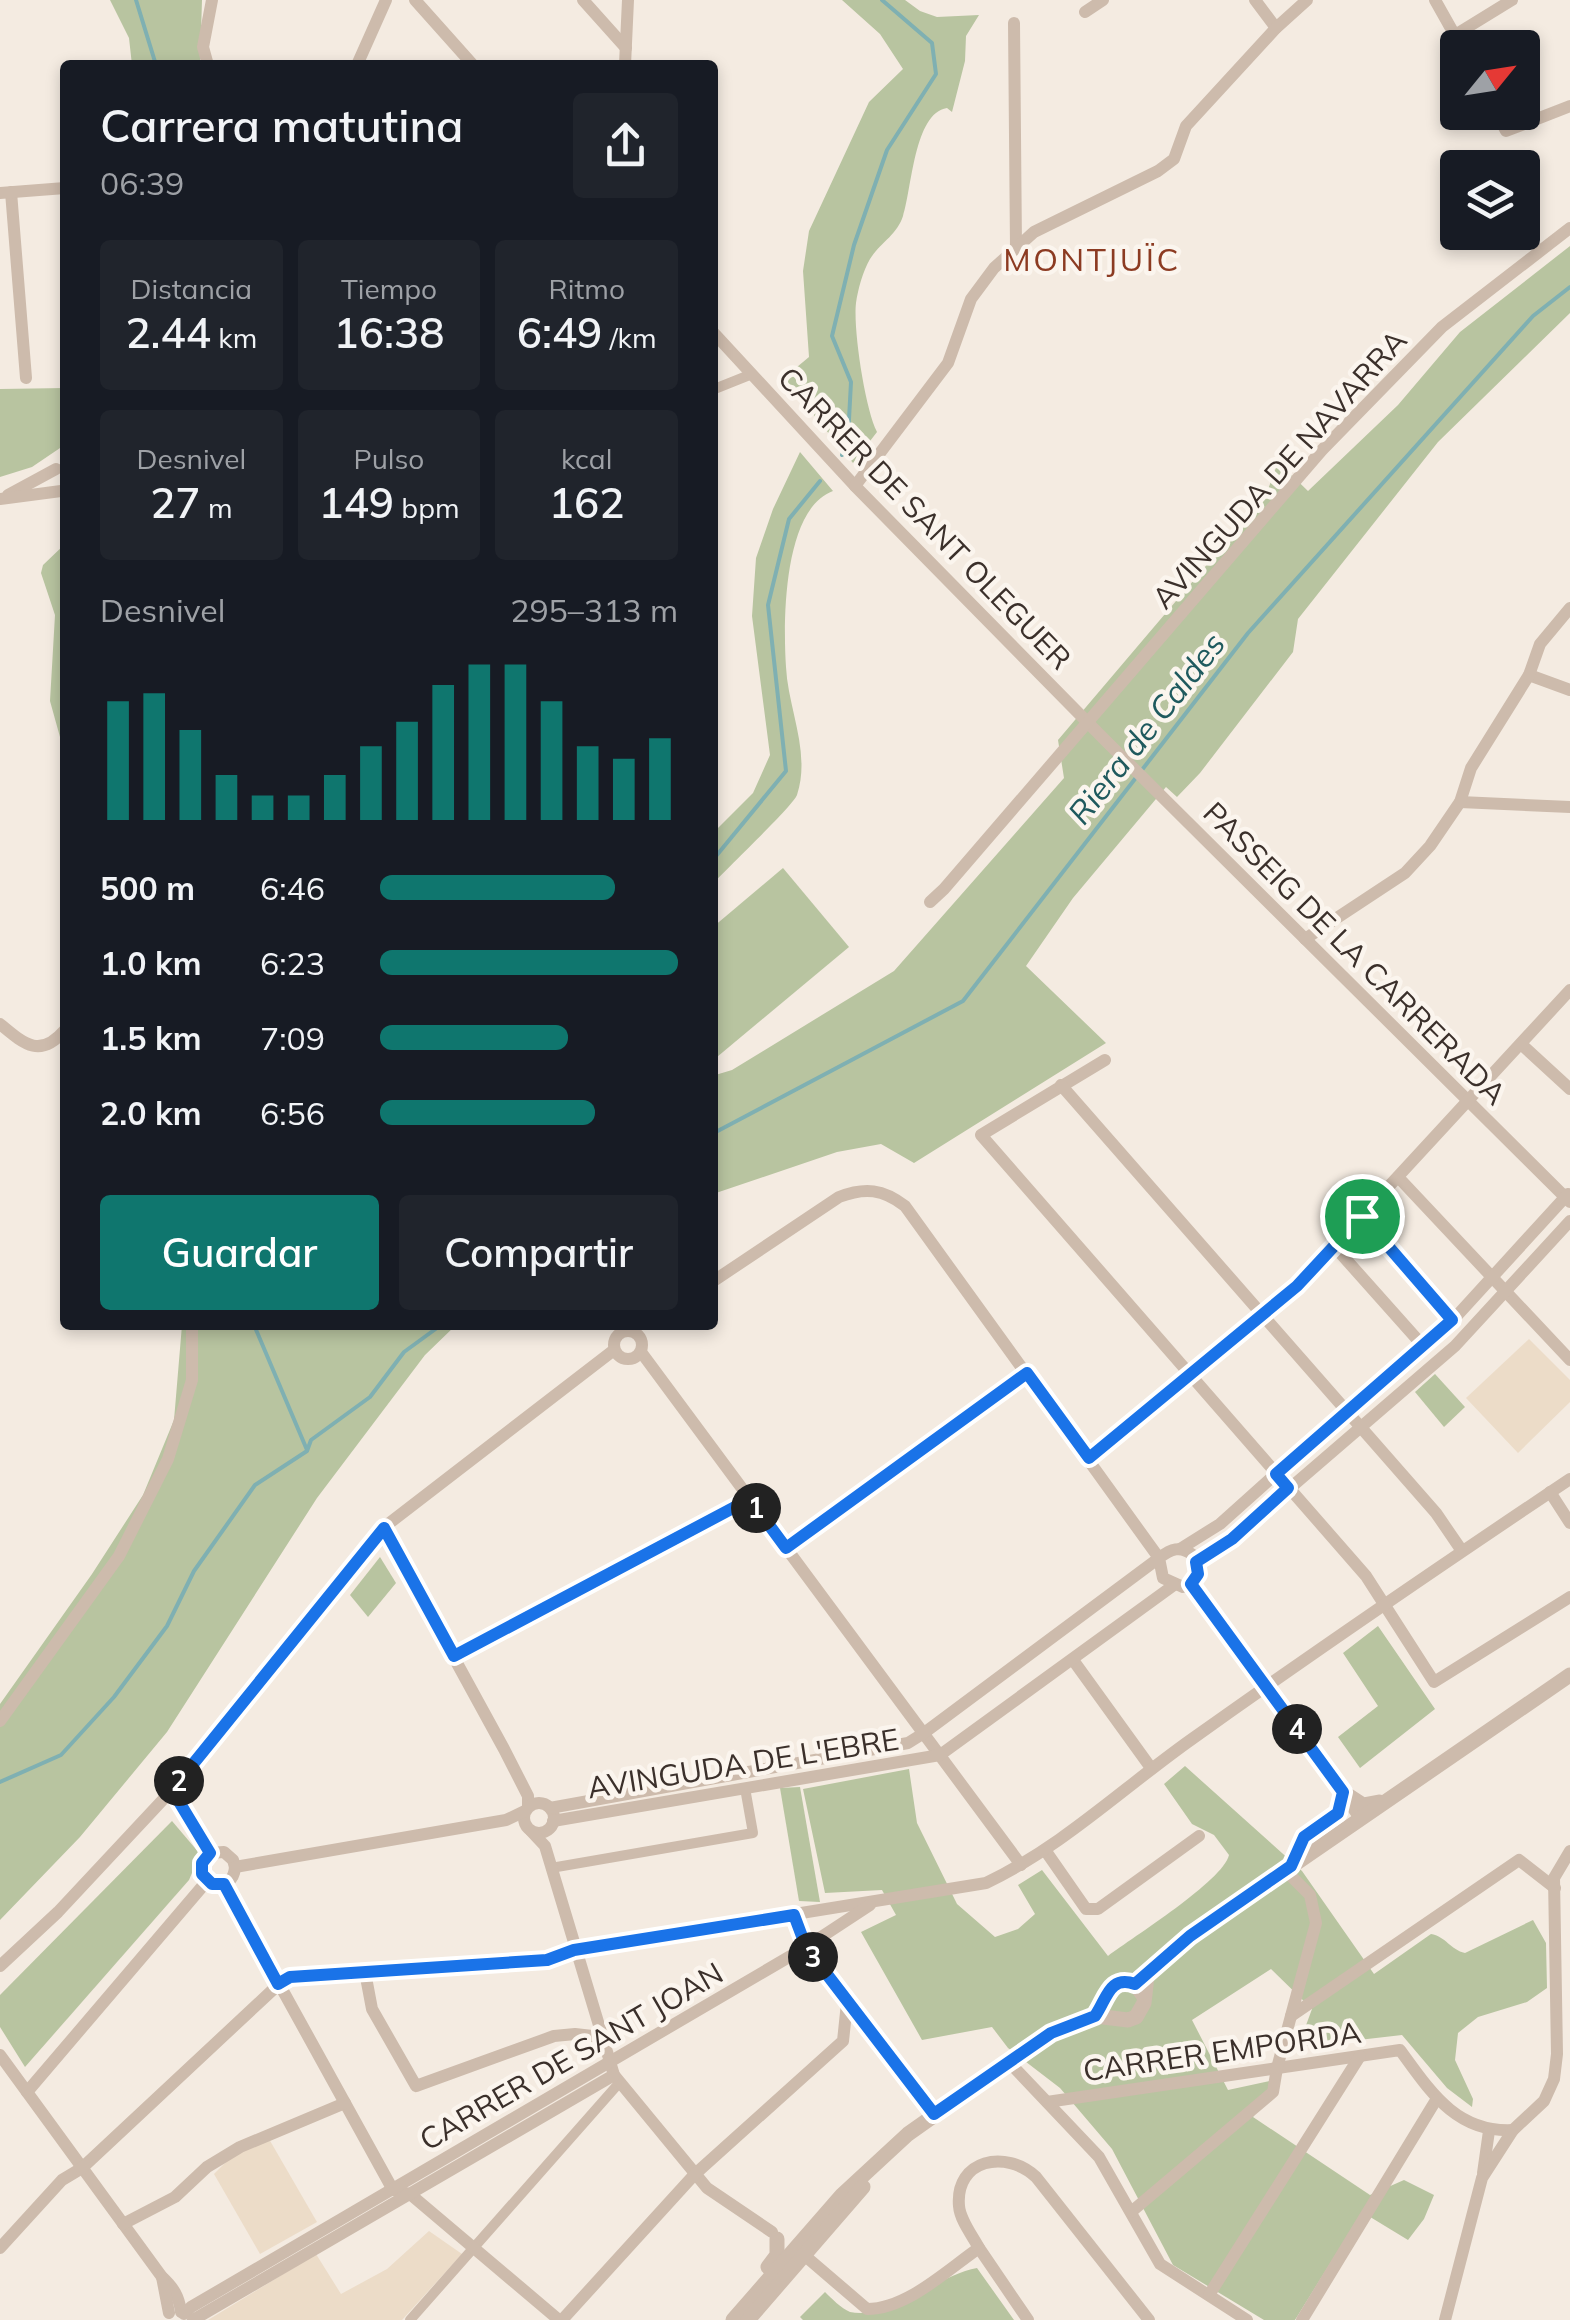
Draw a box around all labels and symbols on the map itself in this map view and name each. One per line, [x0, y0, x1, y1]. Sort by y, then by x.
north arrow [1440, 30, 1540, 130]
district label: MONTJUÏC [1003, 239, 1181, 279]
street label: AVINGUDA DE NAVARRA [1144, 322, 1414, 616]
street label: CARRER DE SANT OLEGUER [770, 359, 1080, 677]
water label: Riera de Caldes [1059, 624, 1233, 832]
street label: PASSEIG DE LA CARRERADA [1196, 794, 1514, 1112]
pin [1320, 1174, 1405, 1259]
pin: 1 [731, 1483, 781, 1533]
pin: 4 [1272, 1704, 1322, 1754]
street label: AVINGUDA DE L'EBRE [585, 1720, 901, 1806]
pin: 2 [154, 1756, 204, 1806]
pin: 3 [788, 1932, 838, 1982]
street label: CARRER DE SANT JOAN [413, 1954, 729, 2158]
street label: CARRER EMPORDA [1080, 2013, 1364, 2089]

